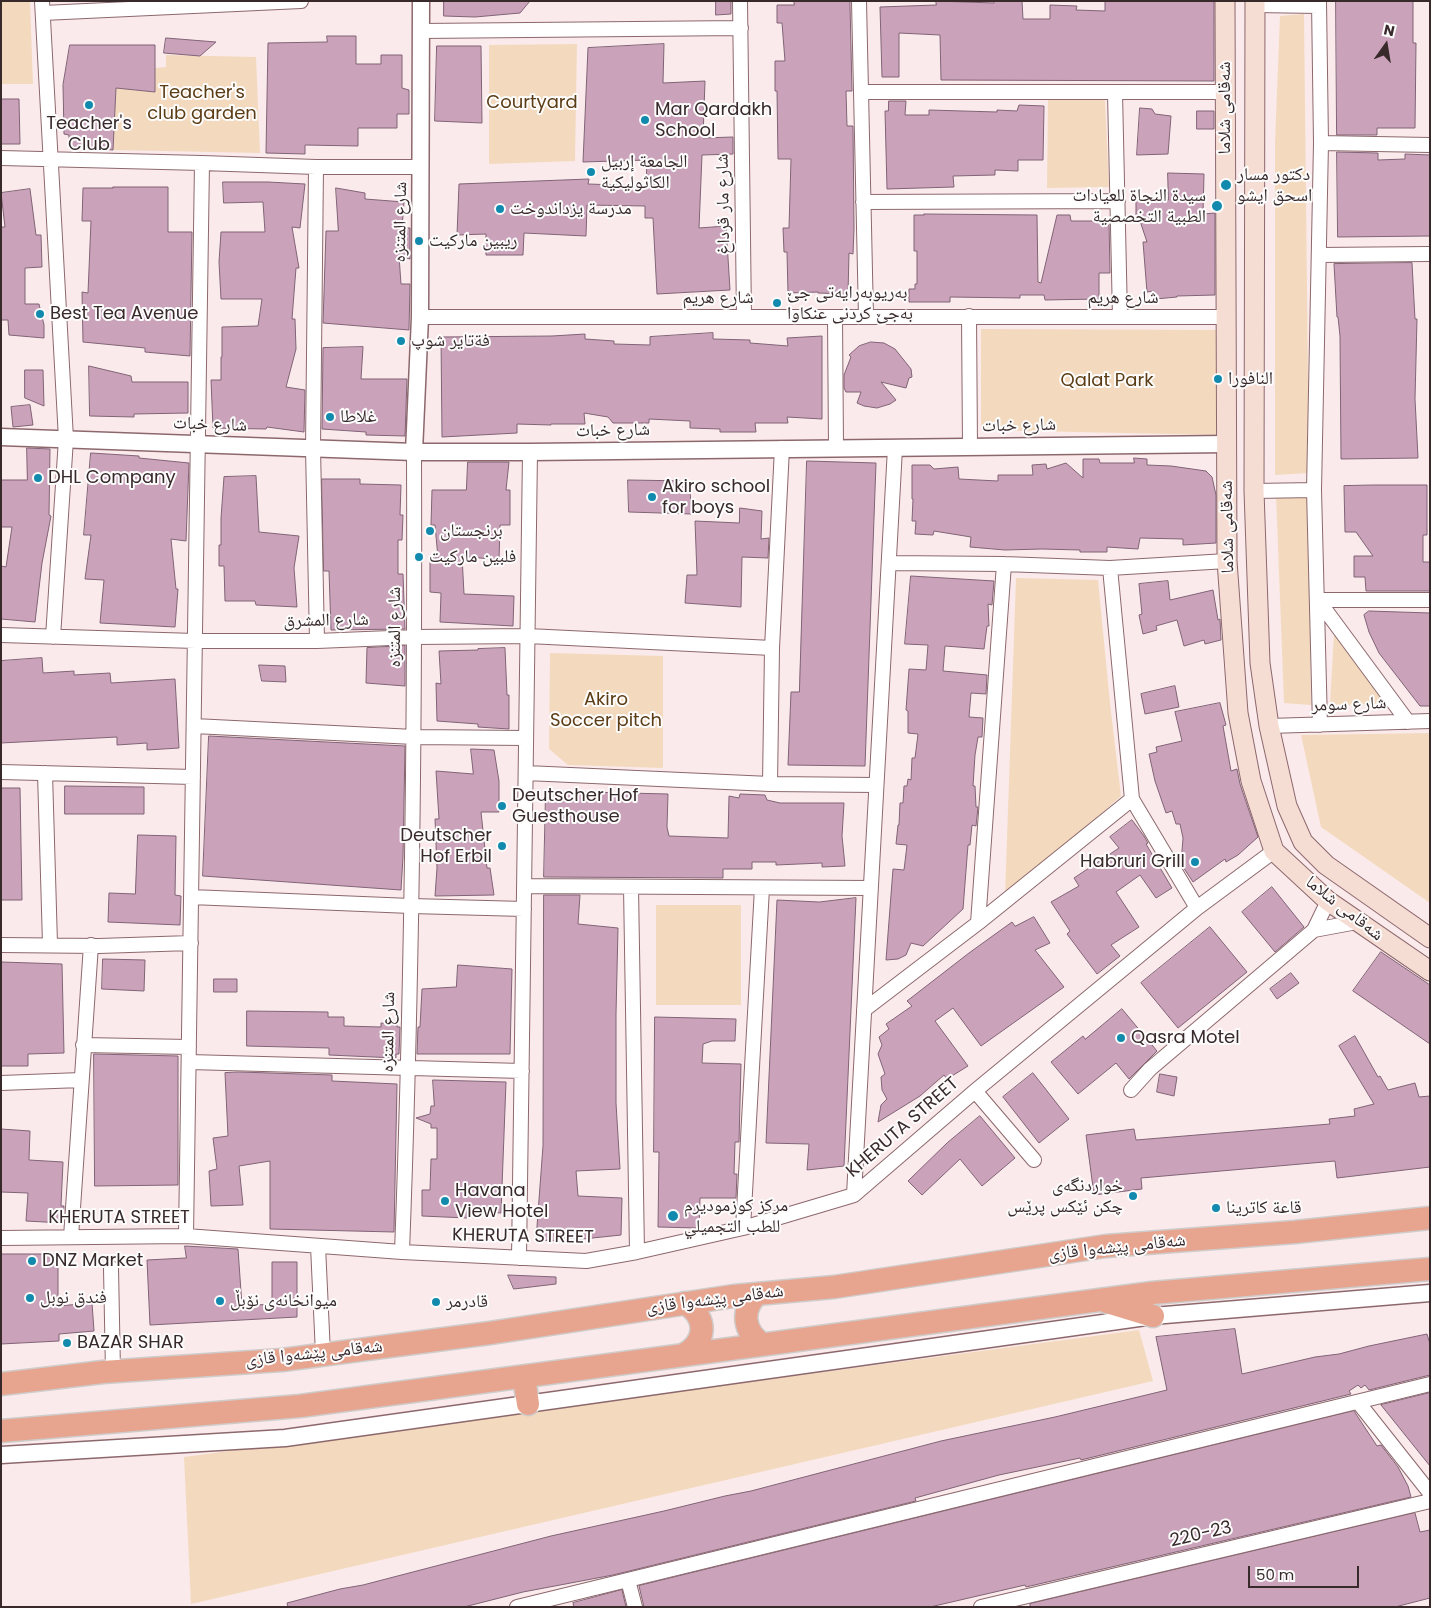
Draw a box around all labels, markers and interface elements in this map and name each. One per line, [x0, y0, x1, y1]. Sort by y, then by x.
text: N [1382, 19, 1397, 41]
north arrow [1361, 20, 1411, 70]
street label: شەقامی شلاما [1214, 61, 1236, 155]
park label: Teacher's club garden [147, 82, 257, 125]
park label: Courtyard [486, 92, 578, 114]
marker: Teacher's Club [83, 99, 95, 111]
place label: Mar Qardakh School [655, 99, 772, 142]
place label: Teacher's Club [46, 113, 132, 156]
marker: Mar Qardakh School [639, 114, 651, 126]
place label: الجامعة إربيل الكاثوليكية [601, 151, 688, 193]
street label: شارع مار قرداغ [712, 153, 736, 255]
place label: دكتور مسار اسحق ايشو [1237, 164, 1312, 206]
marker: الجامعة إربيل الكاثوليكية [585, 166, 597, 178]
marker: دكتور مسار اسحق ايشو [1219, 178, 1233, 192]
street label: شارع المتنزه [389, 181, 413, 263]
place label: سيدة النجاة للعيادات الطبية التخصصية [1073, 185, 1206, 228]
place label: مدرسة يزداندوخت [510, 198, 632, 220]
marker: سيدة النجاة للعيادات الطبية التخصصية [1210, 199, 1224, 213]
marker: مدرسة يزداندوخت [494, 203, 506, 215]
place label: ريبين ماركيت [429, 230, 518, 252]
marker: ريبين ماركيت [413, 235, 425, 247]
place label: بەریوبەرایەتی جێ بەجێ کردنی عنکاوا [787, 282, 913, 324]
street label: شارع هريم [682, 287, 754, 309]
street label: شارع هريم [1087, 287, 1159, 309]
marker: بەریوبەرایەتی جێ بەجێ کردنی عنکاوا [771, 297, 783, 309]
place label: Best Tea Avenue [50, 303, 198, 325]
marker: Best Tea Avenue [34, 308, 46, 320]
place label: فةتاير شوپ [411, 330, 490, 352]
marker: فةتاير شوپ [395, 335, 407, 347]
place label: النافورا [1228, 368, 1273, 390]
park label: Qalat Park [1061, 370, 1153, 392]
marker: النافورا [1212, 373, 1224, 385]
place label: غلاطا [340, 406, 377, 428]
marker: غلاطا [324, 411, 336, 423]
street label: شارع خبات [173, 413, 247, 437]
street label: شارع خبات [982, 415, 1056, 437]
street label: شارع خبات [576, 420, 650, 442]
place label: DHL Company [48, 467, 176, 489]
marker: DHL Company [32, 472, 44, 484]
place label: Akiro school for boys [662, 476, 770, 518]
street label: شەقامی شلاما [1216, 480, 1240, 574]
marker: Akiro school for boys [646, 491, 658, 503]
place label: برنجستان [440, 520, 503, 542]
marker: برنجستان [424, 525, 436, 537]
place label: فلبين ماركيت [429, 546, 516, 568]
marker: فلبين ماركيت [413, 551, 425, 563]
street label: شارع المتنزه [384, 587, 406, 667]
street label: شارع المشرق [283, 609, 369, 633]
park label: Akiro Soccer pitch [550, 689, 662, 732]
street label: شارع سومر [1311, 693, 1387, 717]
place label: Deutscher Hof Guesthouse [512, 785, 638, 828]
marker: Deutscher Hof Guesthouse [496, 800, 508, 812]
place label: Deutscher Hof Erbil [400, 825, 492, 868]
marker: Deutscher Hof Erbil [496, 840, 508, 852]
place label: Habruri Grill [1080, 851, 1185, 873]
marker: Habruri Grill [1189, 856, 1201, 868]
street label: شەقامی شلاما [1301, 872, 1387, 946]
street label: شارع المتنزه [377, 991, 401, 1073]
place label: Qasra Motel [1131, 1027, 1240, 1049]
marker: Qasra Motel [1115, 1032, 1127, 1044]
street label: KHERUTA STREET [842, 1073, 964, 1183]
place label: خواردنگەی چکن ئێکس پرێس [1007, 1175, 1123, 1218]
place label: Havana View Hotel [455, 1180, 548, 1222]
marker: خواردنگەی چکن ئێکس پرێس [1127, 1190, 1139, 1202]
marker: Havana View Hotel [439, 1195, 451, 1207]
place label: مركز كوزموديرم للطب التجميلي [684, 1195, 788, 1238]
place label: قاعة كاترينا [1226, 1197, 1302, 1219]
marker: قاعة كاترينا [1210, 1202, 1222, 1214]
street label: KHERUTA STREET [48, 1207, 190, 1229]
marker: مركز كوزموديرم للطب التجميلي [666, 1209, 680, 1223]
street label: KHERUTA STREET [452, 1225, 594, 1249]
street label: شەقامی پێشەوا قازی [1047, 1230, 1187, 1266]
place label: DNZ Market [42, 1250, 143, 1272]
marker: DNZ Market [26, 1255, 38, 1267]
street label: شەقامی پێشەوا قازی [645, 1281, 785, 1319]
place label: فندق نوبل [40, 1287, 107, 1309]
place label: میوانخانەی نۆبڵ [230, 1290, 337, 1312]
place label: قادرمر [446, 1291, 488, 1313]
marker: فندق نوبل [24, 1292, 36, 1304]
marker: میوانخانەی نۆبڵ [214, 1295, 226, 1307]
marker: قادرمر [430, 1296, 442, 1308]
place label: BAZAR SHAR [77, 1332, 184, 1354]
street label: شەقامی پێشەوا قازی [244, 1336, 384, 1372]
marker: BAZAR SHAR [61, 1337, 73, 1349]
street label: 220-23 [1168, 1517, 1234, 1553]
scale bar [1251, 1556, 1362, 1588]
text: 50 m [1256, 1564, 1294, 1585]

